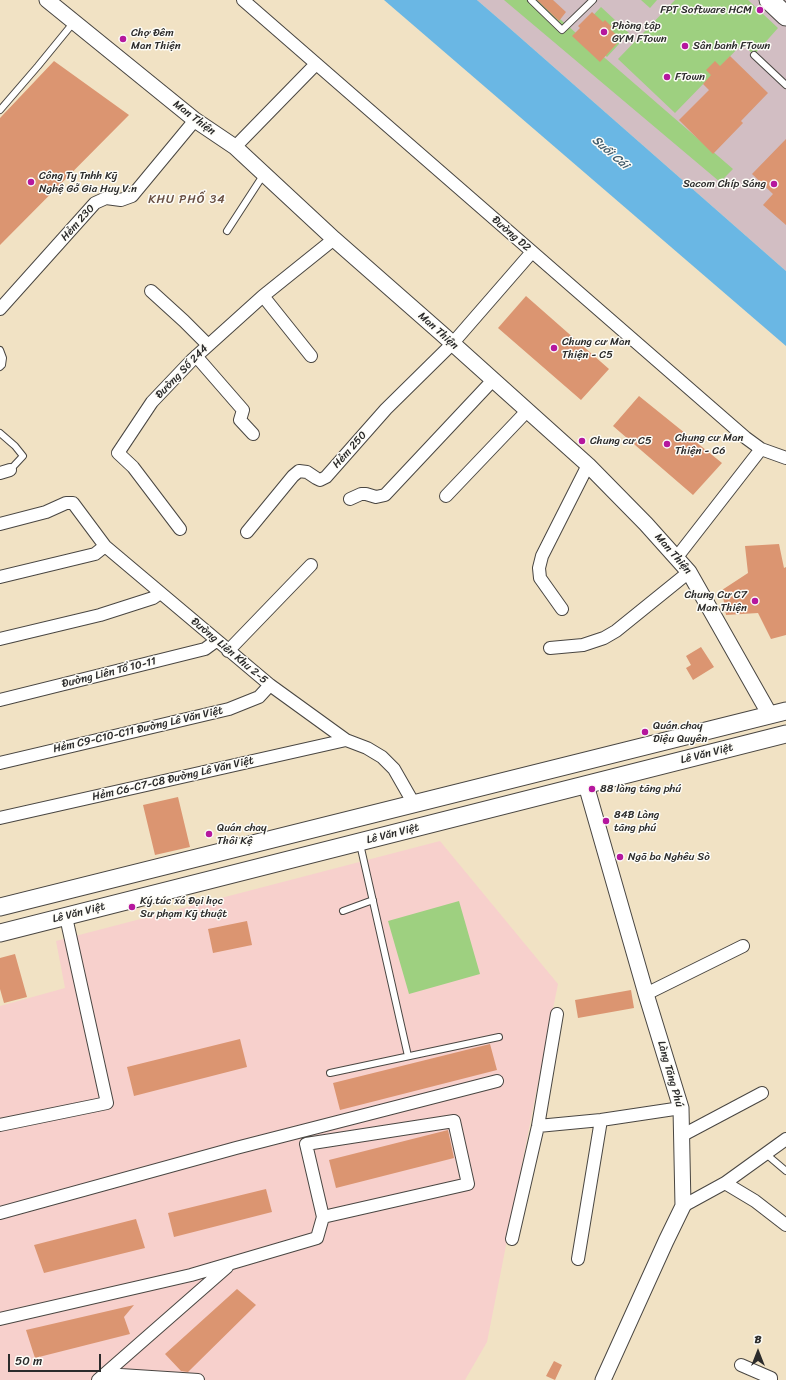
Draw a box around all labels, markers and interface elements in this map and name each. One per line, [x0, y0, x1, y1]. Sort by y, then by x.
place label: FPT Software HCM [660, 3, 752, 17]
marker: FPT Software HCM [755, 5, 765, 15]
place label: Phòng tập GYM FTown [612, 19, 667, 45]
place label: Chợ Đêm Man Thiện [131, 26, 181, 52]
marker: Phòng tập GYM FTown [599, 27, 609, 37]
marker: Chợ Đêm Man Thiện [118, 34, 128, 44]
place label: Sân banh FTown [693, 39, 770, 53]
marker: Sân banh FTown [680, 41, 690, 51]
place label: FTown [675, 70, 705, 84]
marker: FTown [662, 72, 672, 82]
street label: Man Thiện [170, 98, 218, 138]
water label: Suối Cái [589, 133, 631, 173]
place label: Công Ty Tnhh Kỹ Nghệ Gỗ Gia Huy V.n [39, 169, 137, 195]
marker: Công Ty Tnhh Kỹ Nghệ Gỗ Gia Huy V.n [26, 177, 36, 187]
place label: Sacom Chíp Sáng [683, 177, 766, 191]
marker: Sacom Chíp Sáng [769, 179, 779, 189]
district label: KHU PHỐ 34 [148, 193, 226, 207]
street label: Hẻm 230 [58, 202, 98, 244]
street label: Đường D2 [489, 214, 533, 254]
street label: Man Thiện [415, 309, 461, 353]
place label: Chung cư Man Thiện - C5 [562, 335, 631, 361]
street label: Đường Số 244 [153, 342, 211, 402]
marker: Chung cư Man Thiện - C5 [549, 343, 559, 353]
street label: Hẻm 250 [330, 429, 370, 471]
place label: Chung cư Man Thiện - C6 [675, 431, 744, 457]
place label: Chung cư C5 [590, 434, 652, 448]
marker: Chung cư C5 [577, 436, 587, 446]
marker: Chung cư Man Thiện - C6 [662, 439, 672, 449]
street label: Man Thiện [652, 531, 694, 577]
place label: Chung Cư C7 Man Thiện [684, 588, 747, 614]
marker: Chung Cư C7 Man Thiện [750, 596, 760, 606]
street label: Đường Liên Khu 2-5 [188, 615, 270, 687]
street label: Đường Liên Tổ 10-11 [61, 655, 157, 691]
street label: Hẻm C9-C10-C11 Đường Lê Văn Việt [52, 704, 224, 756]
place label: Quán chay Diệu Quyên [653, 719, 707, 745]
marker: Quán chay Diệu Quyên [640, 727, 650, 737]
street label: Lê Văn Việt [679, 741, 735, 767]
street label: Hẻm C6-C7-C8 Đường Lê Văn Việt [91, 754, 255, 804]
place label: 88 làng tăng phú [600, 782, 681, 796]
marker: 88 làng tăng phú [587, 784, 597, 794]
place label: 84B Làng tăng phú [614, 808, 659, 834]
marker: 84B Làng tăng phú [601, 816, 611, 826]
place label: Quán chay Thôi Kệ [217, 821, 267, 847]
street label: Lê Văn Việt [365, 821, 421, 847]
marker: Quán chay Thôi Kệ [204, 829, 214, 839]
place label: Ngã ba Nghêu Sò [628, 850, 710, 864]
marker: Ngã ba Nghêu Sò [615, 852, 625, 862]
place label: Ký túc xá Đại học Sư phạm Kỹ thuật [140, 894, 227, 920]
street label: Lê Văn Việt [51, 900, 107, 926]
marker: Ký túc xá Đại học Sư phạm Kỹ thuật [127, 902, 137, 912]
street label: Làng Tăng Phú [654, 1039, 686, 1109]
text: B [755, 1330, 761, 1349]
north arrow [738, 1332, 778, 1372]
scale bar [10, 1346, 103, 1372]
text: 50 m [15, 1350, 42, 1372]

